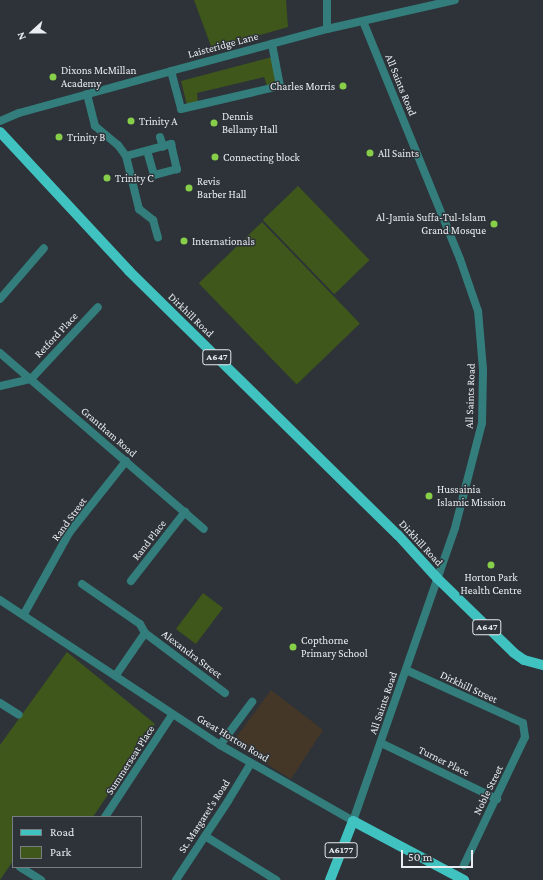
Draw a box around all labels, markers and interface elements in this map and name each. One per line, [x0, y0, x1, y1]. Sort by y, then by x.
north arrow [12, 12, 52, 52]
street label: Laisteridge Lane [186, 29, 260, 61]
text: N [14, 31, 28, 42]
street label: All Saints Road [383, 52, 419, 118]
place label: Dixons McMillan Academy [61, 64, 136, 90]
marker: Dixons McMillan Academy [48, 72, 58, 82]
place label: Charles Morris [270, 79, 335, 93]
marker: Charles Morris [338, 81, 348, 91]
place label: Dennis Bellamy Hall [222, 110, 278, 136]
place label: Trinity A [139, 114, 178, 128]
marker: Trinity A [126, 116, 136, 126]
marker: Dennis Bellamy Hall [209, 118, 219, 128]
place label: Trinity B [67, 130, 105, 144]
marker: Trinity B [54, 132, 64, 142]
place label: All Saints [378, 146, 419, 160]
marker: All Saints [365, 148, 375, 158]
place label: Connecting block [223, 150, 300, 164]
marker: Connecting block [210, 152, 220, 162]
place label: Trinity C [115, 171, 154, 185]
marker: Trinity C [102, 173, 112, 183]
place label: Revis Barber Hall [197, 175, 247, 201]
marker: Revis Barber Hall [184, 183, 194, 193]
place label: Al-Jamia Suffa-Tul-Islam Grand Mosque [376, 211, 486, 237]
marker: Al-Jamia Suffa-Tul-Islam Grand Mosque [489, 219, 499, 229]
place label: Internationals [192, 234, 255, 248]
marker: Internationals [179, 236, 189, 246]
street label: Dirkhill Road [165, 290, 217, 340]
street label: Retford Place [32, 309, 80, 361]
road number: A647 [202, 349, 232, 365]
street label: All Saints Road [462, 363, 478, 429]
street label: Grantham Road [78, 404, 140, 460]
place label: Hussainia Islamic Mission [437, 483, 506, 509]
marker: Hussainia Islamic Mission [424, 491, 434, 501]
street label: Rand Street [49, 495, 89, 543]
street label: Rand Place [129, 517, 169, 563]
street label: Dirkhill Road [396, 517, 446, 569]
marker: Horton Park Health Centre [486, 560, 496, 570]
place label: Horton Park Health Centre [461, 571, 521, 597]
road number: A647 [472, 619, 502, 635]
street label: Alexandra Street [159, 627, 225, 681]
place label: Copthorne Primary School [301, 634, 368, 660]
marker: Copthorne Primary School [288, 642, 298, 652]
street label: Dirkhill Street [438, 668, 500, 706]
street label: All Saints Road [366, 670, 400, 736]
street label: Great Horton Road [194, 711, 272, 765]
street label: Summerseat Place [103, 723, 157, 797]
street label: Turner Place [416, 743, 472, 779]
street label: Noble Street [470, 763, 506, 817]
street label: St. Margaret's Road [175, 777, 233, 855]
legend [12, 816, 142, 868]
text: Road [50, 825, 74, 839]
road number: A6177 [324, 842, 358, 858]
scale bar [403, 842, 475, 868]
text: Park [50, 845, 71, 859]
text: 50 m [408, 850, 432, 864]

